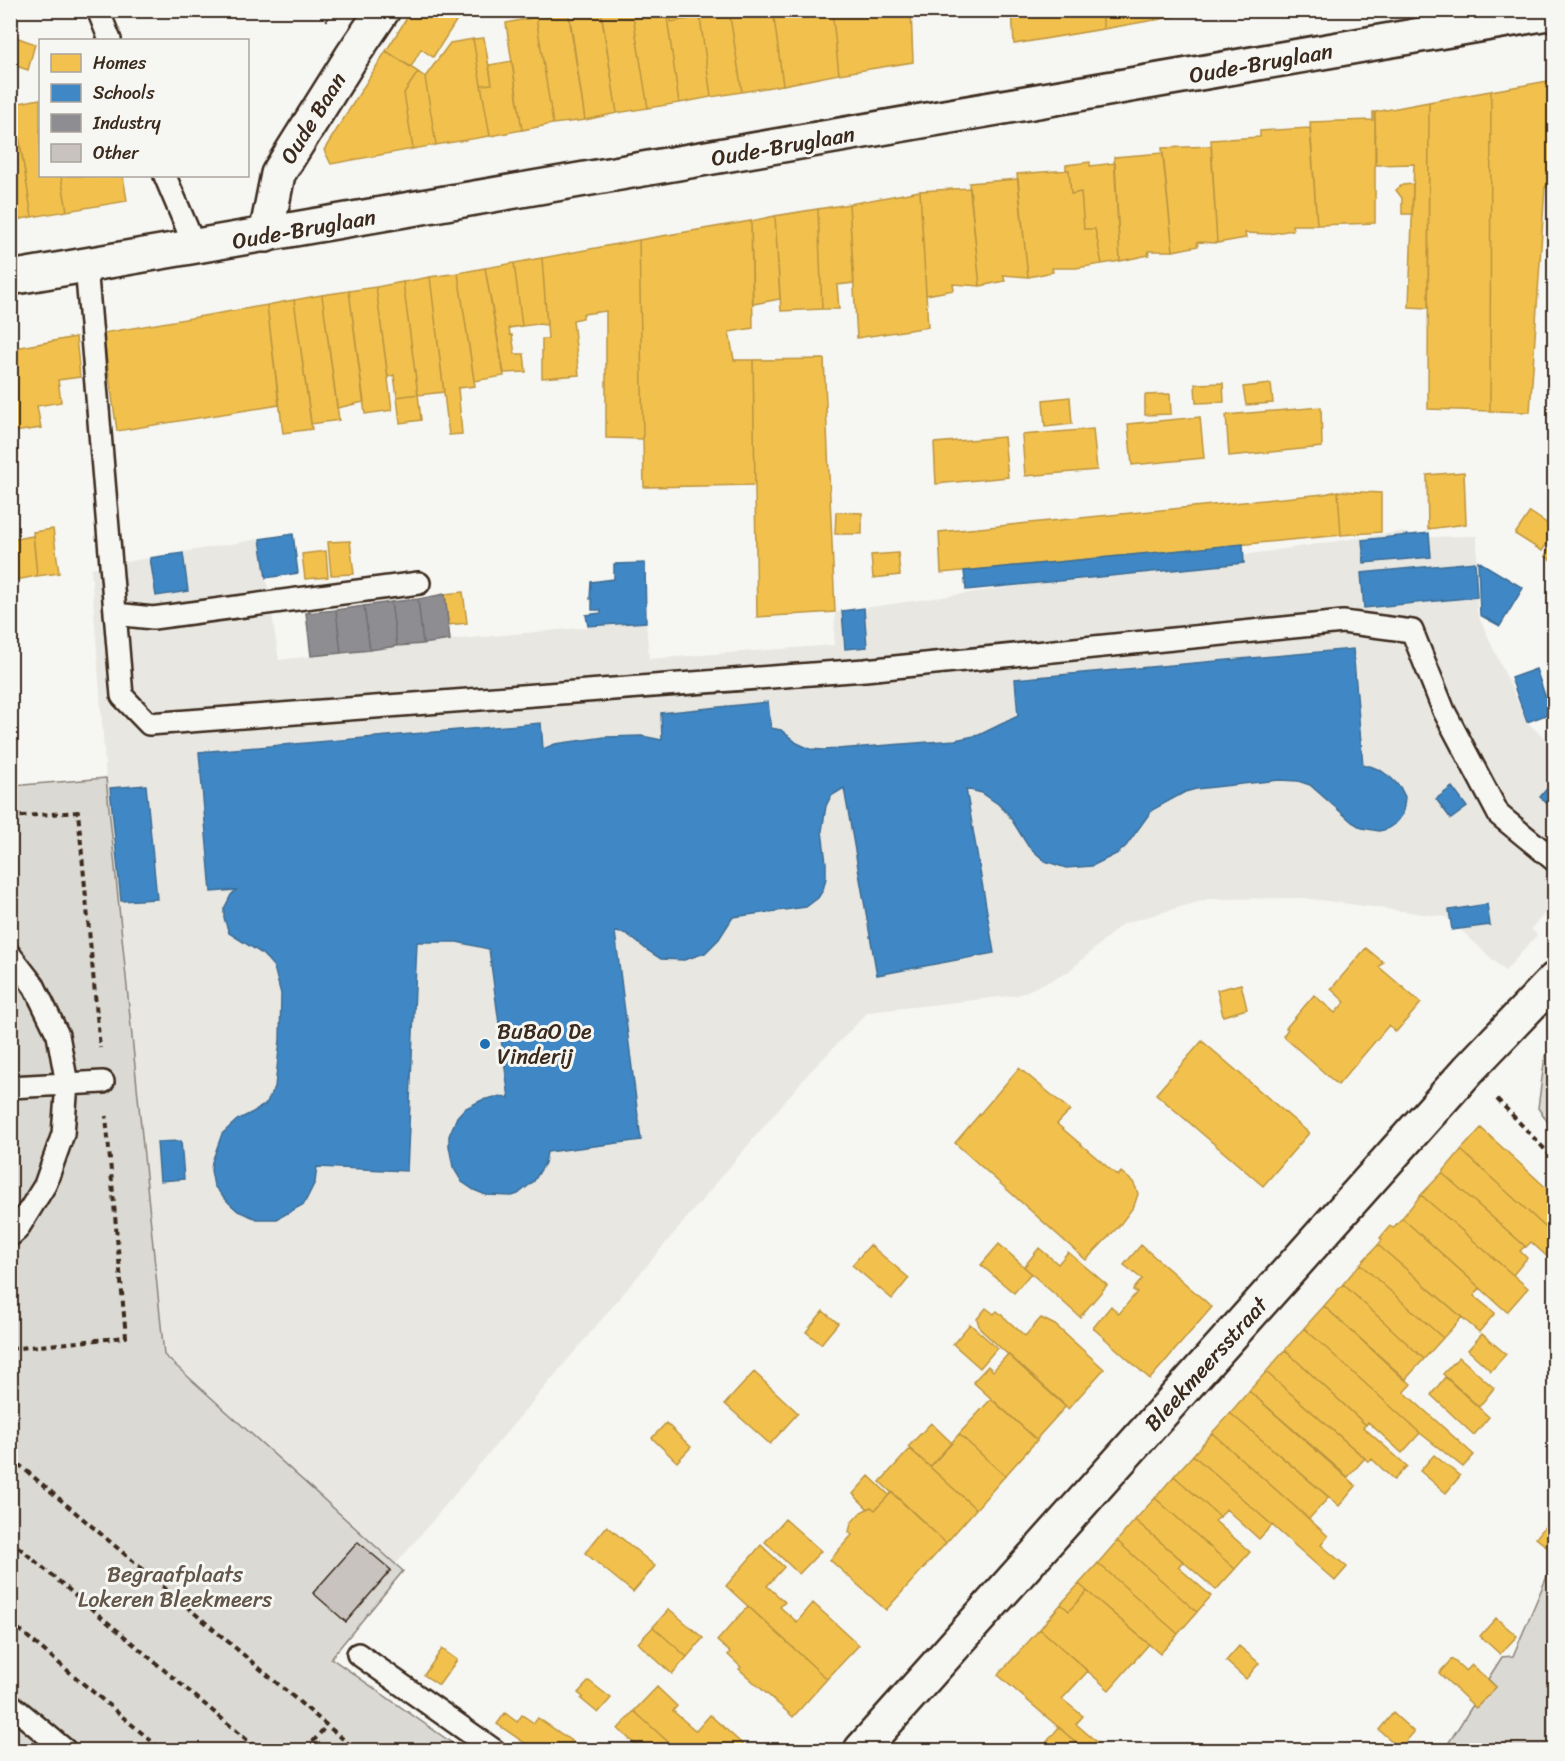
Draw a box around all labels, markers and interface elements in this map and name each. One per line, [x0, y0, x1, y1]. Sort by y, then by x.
street label: Oude-Bruglaan [1186, 31, 1336, 95]
legend [39, 39, 249, 177]
text: Homes [93, 47, 147, 79]
street label: Oude Baan [269, 64, 357, 172]
text: Schools [93, 77, 155, 109]
text: Industry [92, 107, 162, 139]
street label: Oude-Bruglaan [708, 114, 858, 178]
text: Other [93, 137, 140, 169]
street label: Oude-Bruglaan [229, 197, 379, 261]
place label: BuBaO De Vinderij [497, 1012, 592, 1076]
marker: BuBaO De Vinderij [478, 1037, 492, 1051]
street label: Bleekmeersstraat [1134, 1287, 1278, 1441]
park label: Begraafplaats Lokeren Bleekmeers [78, 1555, 273, 1619]

